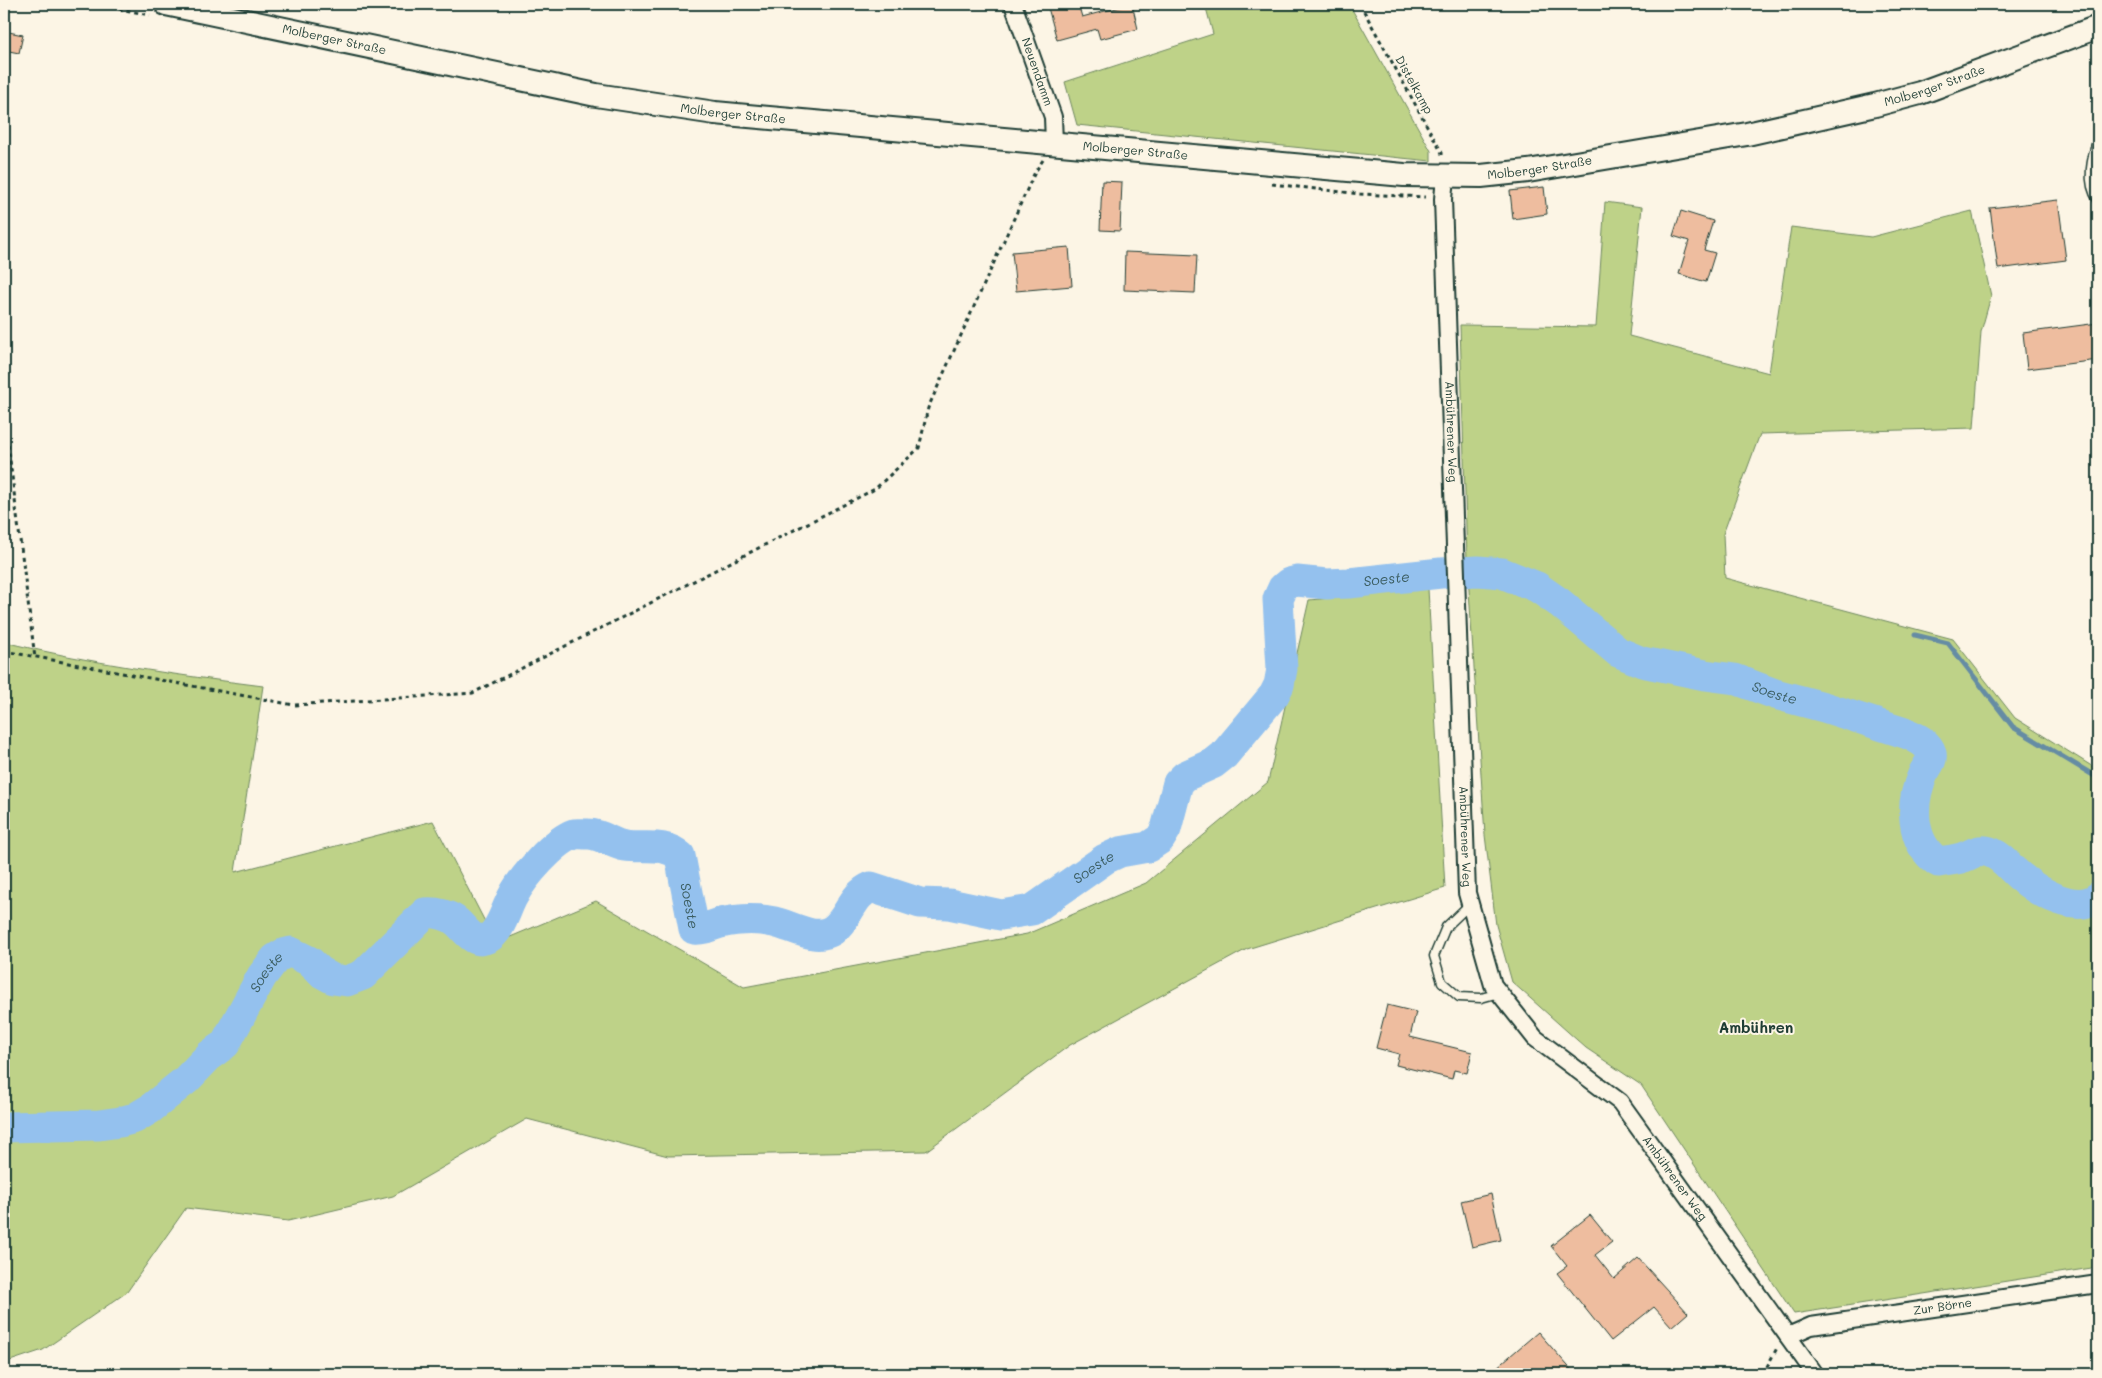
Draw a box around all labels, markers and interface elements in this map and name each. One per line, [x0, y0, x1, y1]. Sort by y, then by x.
street label: Molberger Straße [281, 20, 388, 57]
street label: Neuendamm [1019, 35, 1057, 108]
street label: Distelkamp [1392, 53, 1437, 117]
street label: Molberger Straße [1882, 61, 1987, 109]
street label: Molberger Straße [680, 99, 787, 126]
street label: Molberger Straße [1082, 137, 1189, 163]
street label: Molberger Straße [1486, 151, 1593, 182]
street label: Ambührener Weg [1442, 381, 1462, 483]
water label: Soeste [1362, 566, 1411, 590]
water label: Soeste [1749, 676, 1799, 708]
street label: Ambührener Weg [1456, 786, 1476, 887]
water label: Soeste [1069, 846, 1117, 888]
water label: Soeste [676, 881, 704, 930]
water label: Soeste [245, 946, 286, 996]
district label: Ambühren [1719, 1017, 1793, 1037]
street label: Ambührener Weg [1639, 1132, 1712, 1224]
street label: Zur Börne [1912, 1294, 1973, 1318]

